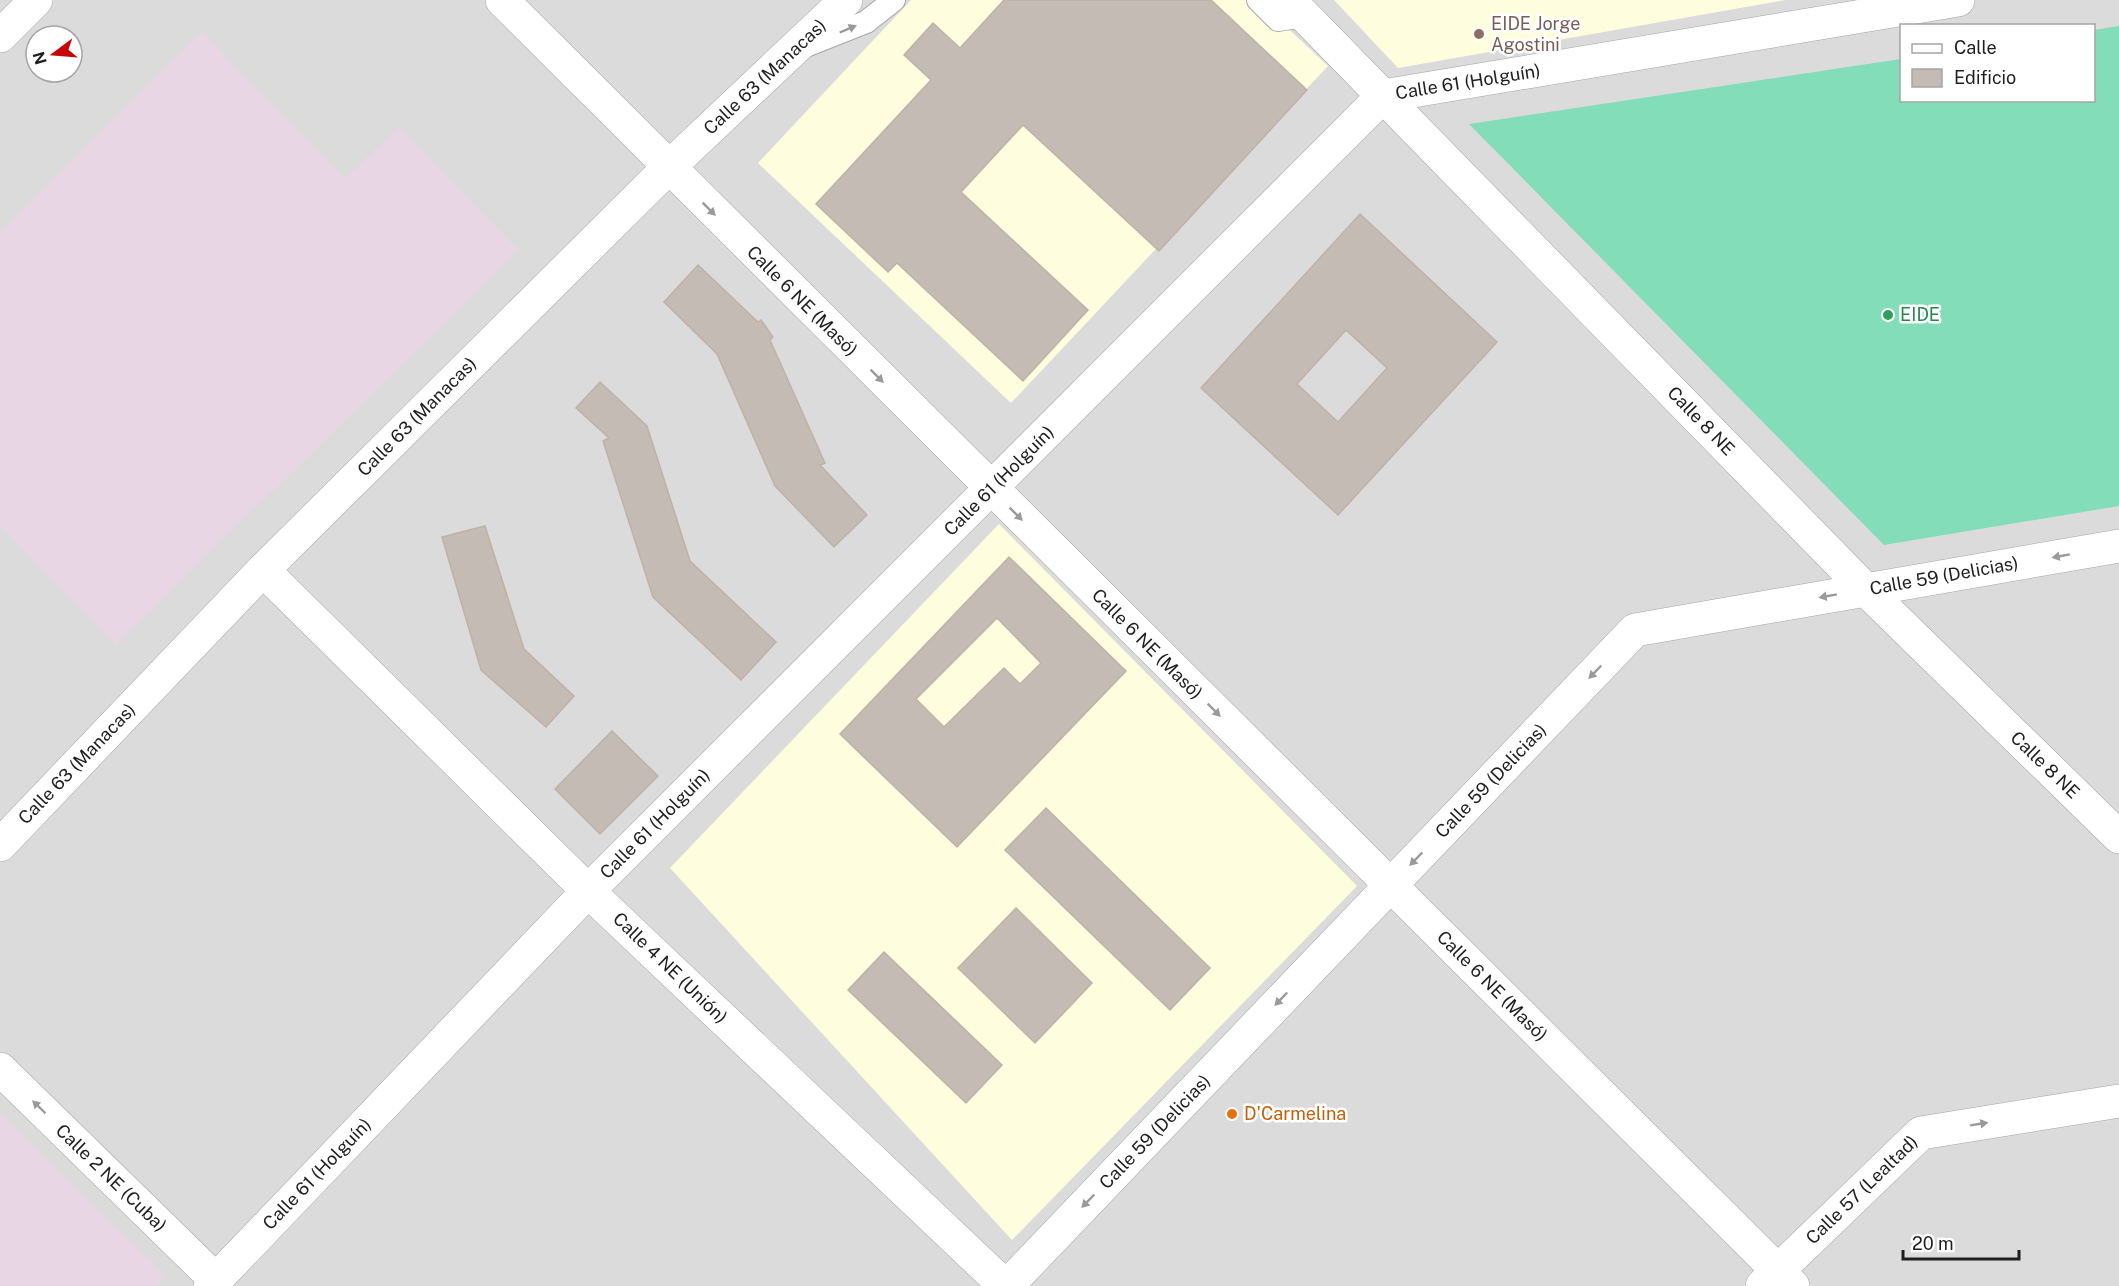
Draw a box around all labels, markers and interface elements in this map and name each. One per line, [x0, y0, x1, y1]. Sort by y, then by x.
place label: EIDE Jorge Agostini [1491, 13, 1580, 55]
street label: Calle 63 (Manacas) [699, 15, 830, 139]
north arrow [24, 24, 84, 84]
one-way arrow [839, 24, 857, 34]
legend [1900, 24, 2095, 102]
marker: EIDE Jorge Agostini [1472, 27, 1486, 41]
text: Calle [1954, 37, 1997, 58]
text: N [29, 49, 51, 67]
street label: Calle 61 (Holguín) [1394, 60, 1542, 103]
text: Edificio [1954, 67, 2016, 88]
one-way arrow [702, 202, 716, 216]
street label: Calle 6 NE (Masó) [743, 241, 862, 360]
place label: EIDE [1900, 304, 1940, 325]
marker: EIDE [1881, 308, 1895, 322]
street label: Calle 63 (Manacas) [353, 353, 480, 480]
one-way arrow [870, 369, 884, 383]
street label: Calle 8 NE [1663, 382, 1739, 459]
street label: Calle 61 (Holguín) [939, 421, 1058, 540]
one-way arrow [1008, 507, 1023, 521]
street label: Calle 59 (Delicias) [1868, 552, 2020, 599]
one-way arrow [2052, 552, 2071, 561]
street label: Calle 6 NE (Masó) [1088, 584, 1207, 703]
one-way arrow [1818, 592, 1837, 601]
one-way arrow [1588, 665, 1602, 679]
street label: Calle 63 (Manacas) [14, 699, 140, 828]
one-way arrow [1206, 703, 1220, 717]
street label: Calle 59 (Delicias) [1431, 719, 1550, 842]
street label: Calle 8 NE [2007, 727, 2084, 803]
street label: Calle 61 (Holguín) [595, 764, 714, 883]
one-way arrow [1409, 851, 1423, 866]
street label: Calle 4 NE (Unión) [609, 908, 732, 1028]
street label: Calle 6 NE (Masó) [1433, 926, 1552, 1045]
one-way arrow [1274, 992, 1288, 1007]
street label: Calle 59 (Delicias) [1095, 1070, 1214, 1193]
one-way arrow [31, 1100, 46, 1114]
place label: D'Carmelina [1244, 1103, 1346, 1124]
marker: D'Carmelina [1225, 1107, 1239, 1121]
street label: Calle 61 (Holguín) [258, 1114, 375, 1234]
one-way arrow [1969, 1119, 1988, 1128]
street label: Calle 2 NE (Cuba) [52, 1120, 171, 1236]
street label: Calle 57 (Lealtad) [1801, 1131, 1922, 1248]
one-way arrow [1082, 1194, 1096, 1208]
scale bar [1903, 1223, 2018, 1261]
text: 20 m [1912, 1233, 1954, 1254]

